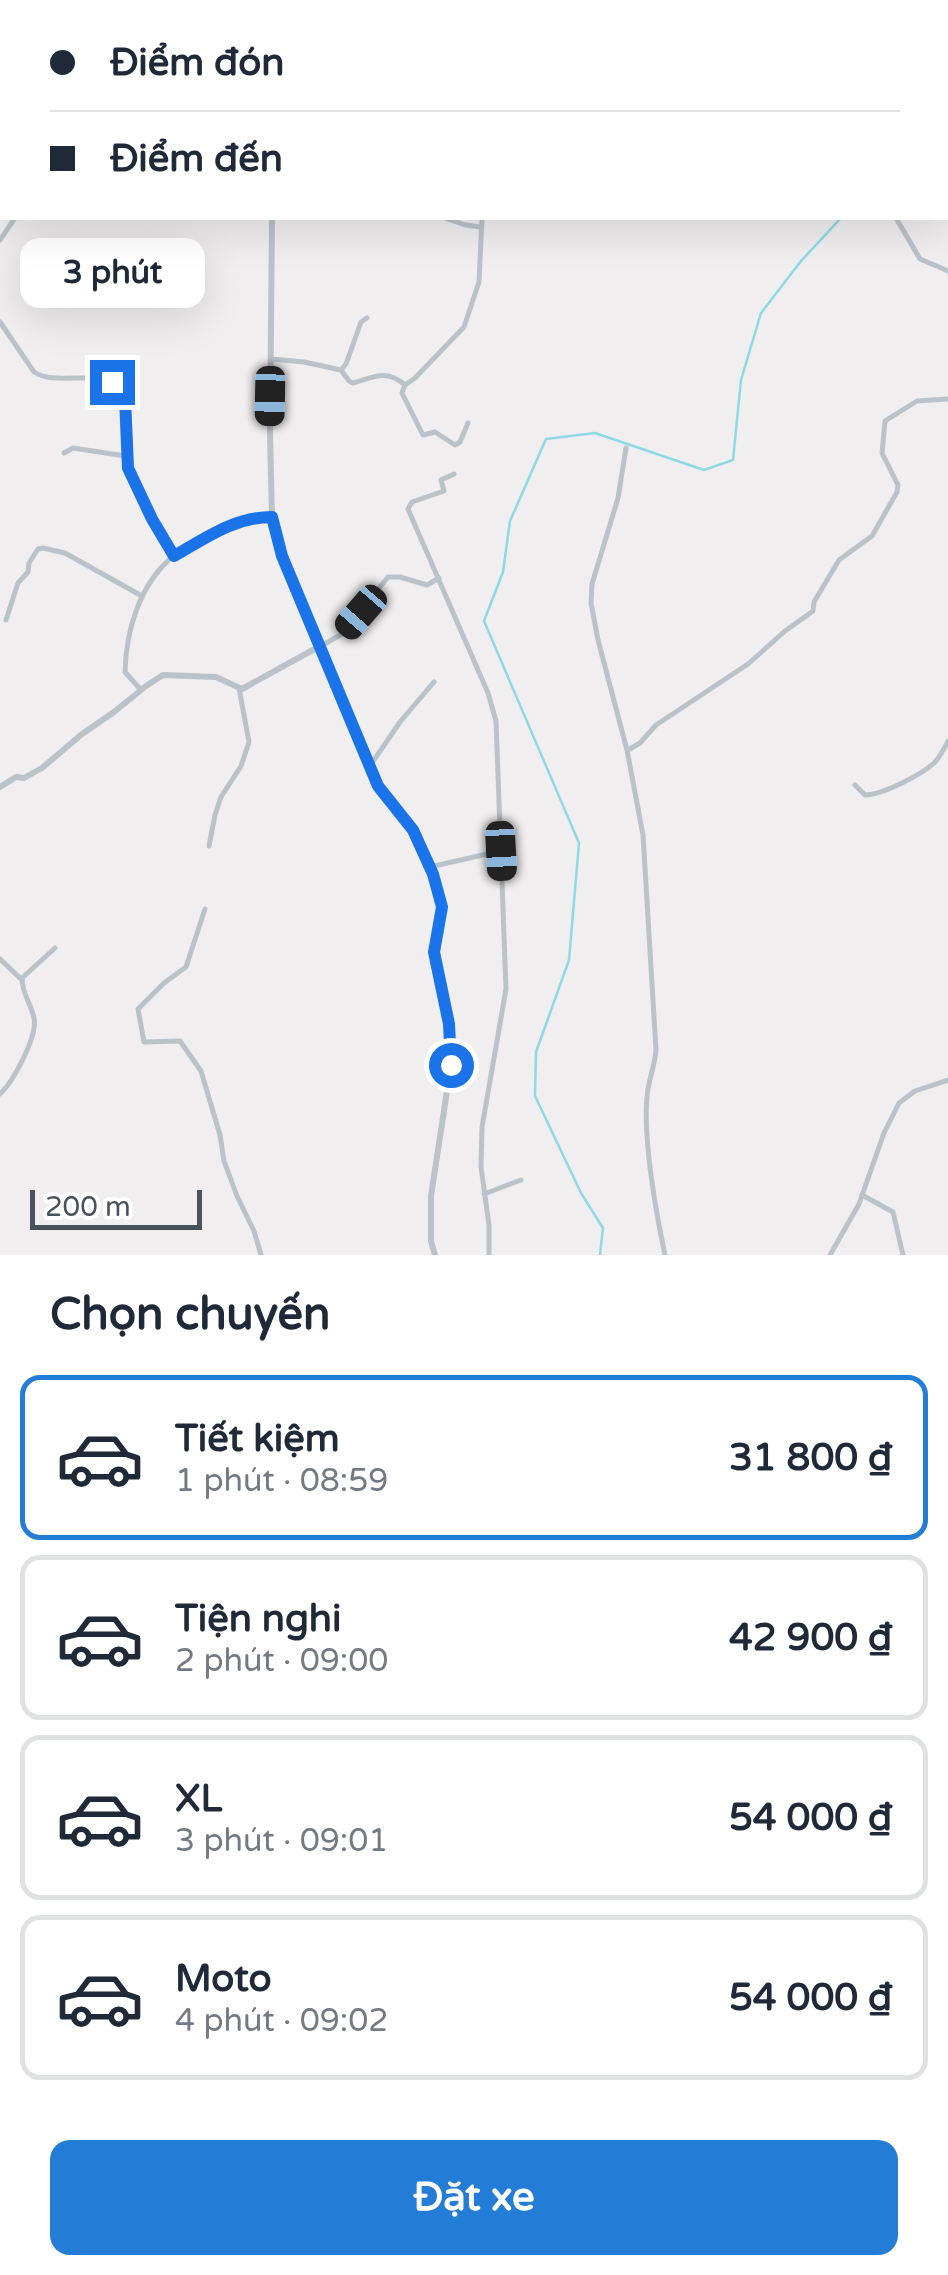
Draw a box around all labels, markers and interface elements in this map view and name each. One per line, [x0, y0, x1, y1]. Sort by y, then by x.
text: Điểm đón [110, 40, 285, 86]
text: Điểm đến [110, 136, 283, 182]
callout: 3 phút [19, 237, 204, 307]
text: 3 phút [63, 254, 162, 292]
route end [90, 360, 135, 405]
car [254, 366, 286, 426]
car [330, 580, 392, 644]
car [484, 820, 518, 882]
route start [429, 1043, 474, 1088]
scale bar [30, 1185, 202, 1230]
text: 200 m [45, 1190, 131, 1224]
text: Chọn chuyến [50, 1288, 331, 1342]
icon: car [55, 1413, 145, 1503]
text: Tiết kiệm [175, 1416, 340, 1462]
text: 31 800 ₫ [729, 1435, 893, 1481]
text: 1 phút · 08:59 [175, 1462, 388, 1500]
icon: car [55, 1593, 145, 1683]
text: Tiện nghi [175, 1596, 341, 1642]
text: 42 900 ₫ [729, 1615, 893, 1661]
text: 2 phút · 09:00 [175, 1642, 388, 1680]
icon: car [55, 1773, 145, 1863]
text: XL [175, 1776, 222, 1822]
text: 54 000 ₫ [729, 1795, 893, 1841]
text: 3 phút · 09:01 [175, 1822, 388, 1860]
icon: car [55, 1953, 145, 2043]
text: Moto [175, 1956, 271, 2002]
text: 54 000 ₫ [729, 1975, 893, 2021]
text: 4 phút · 09:02 [175, 2002, 388, 2040]
button: Đặt xe [50, 2140, 898, 2255]

